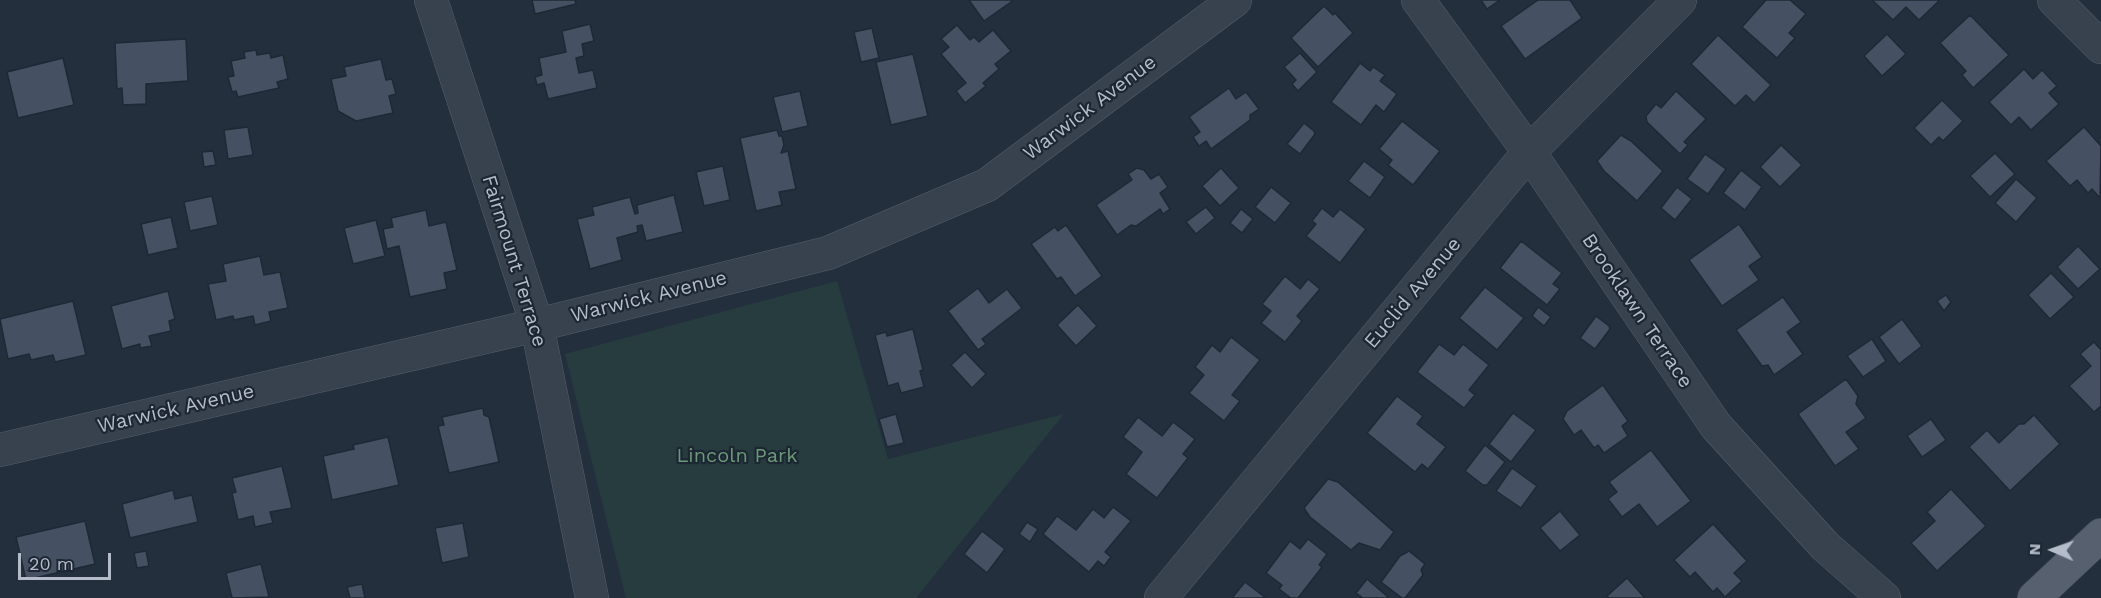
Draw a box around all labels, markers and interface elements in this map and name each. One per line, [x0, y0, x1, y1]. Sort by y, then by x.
street label: Warwick Avenue [1019, 50, 1161, 166]
street label: Fairmount Terrace [476, 172, 552, 350]
street label: Brooklawn Terrace [1576, 229, 1698, 393]
street label: Euclid Avenue [1360, 233, 1466, 353]
street label: Warwick Avenue [568, 266, 730, 328]
street label: Warwick Avenue [95, 379, 257, 439]
park label: Lincoln Park [676, 444, 798, 468]
north arrow [2023, 520, 2083, 580]
scale bar [21, 541, 114, 579]
text: N [2025, 543, 2044, 556]
text: 20 m [29, 553, 74, 574]

